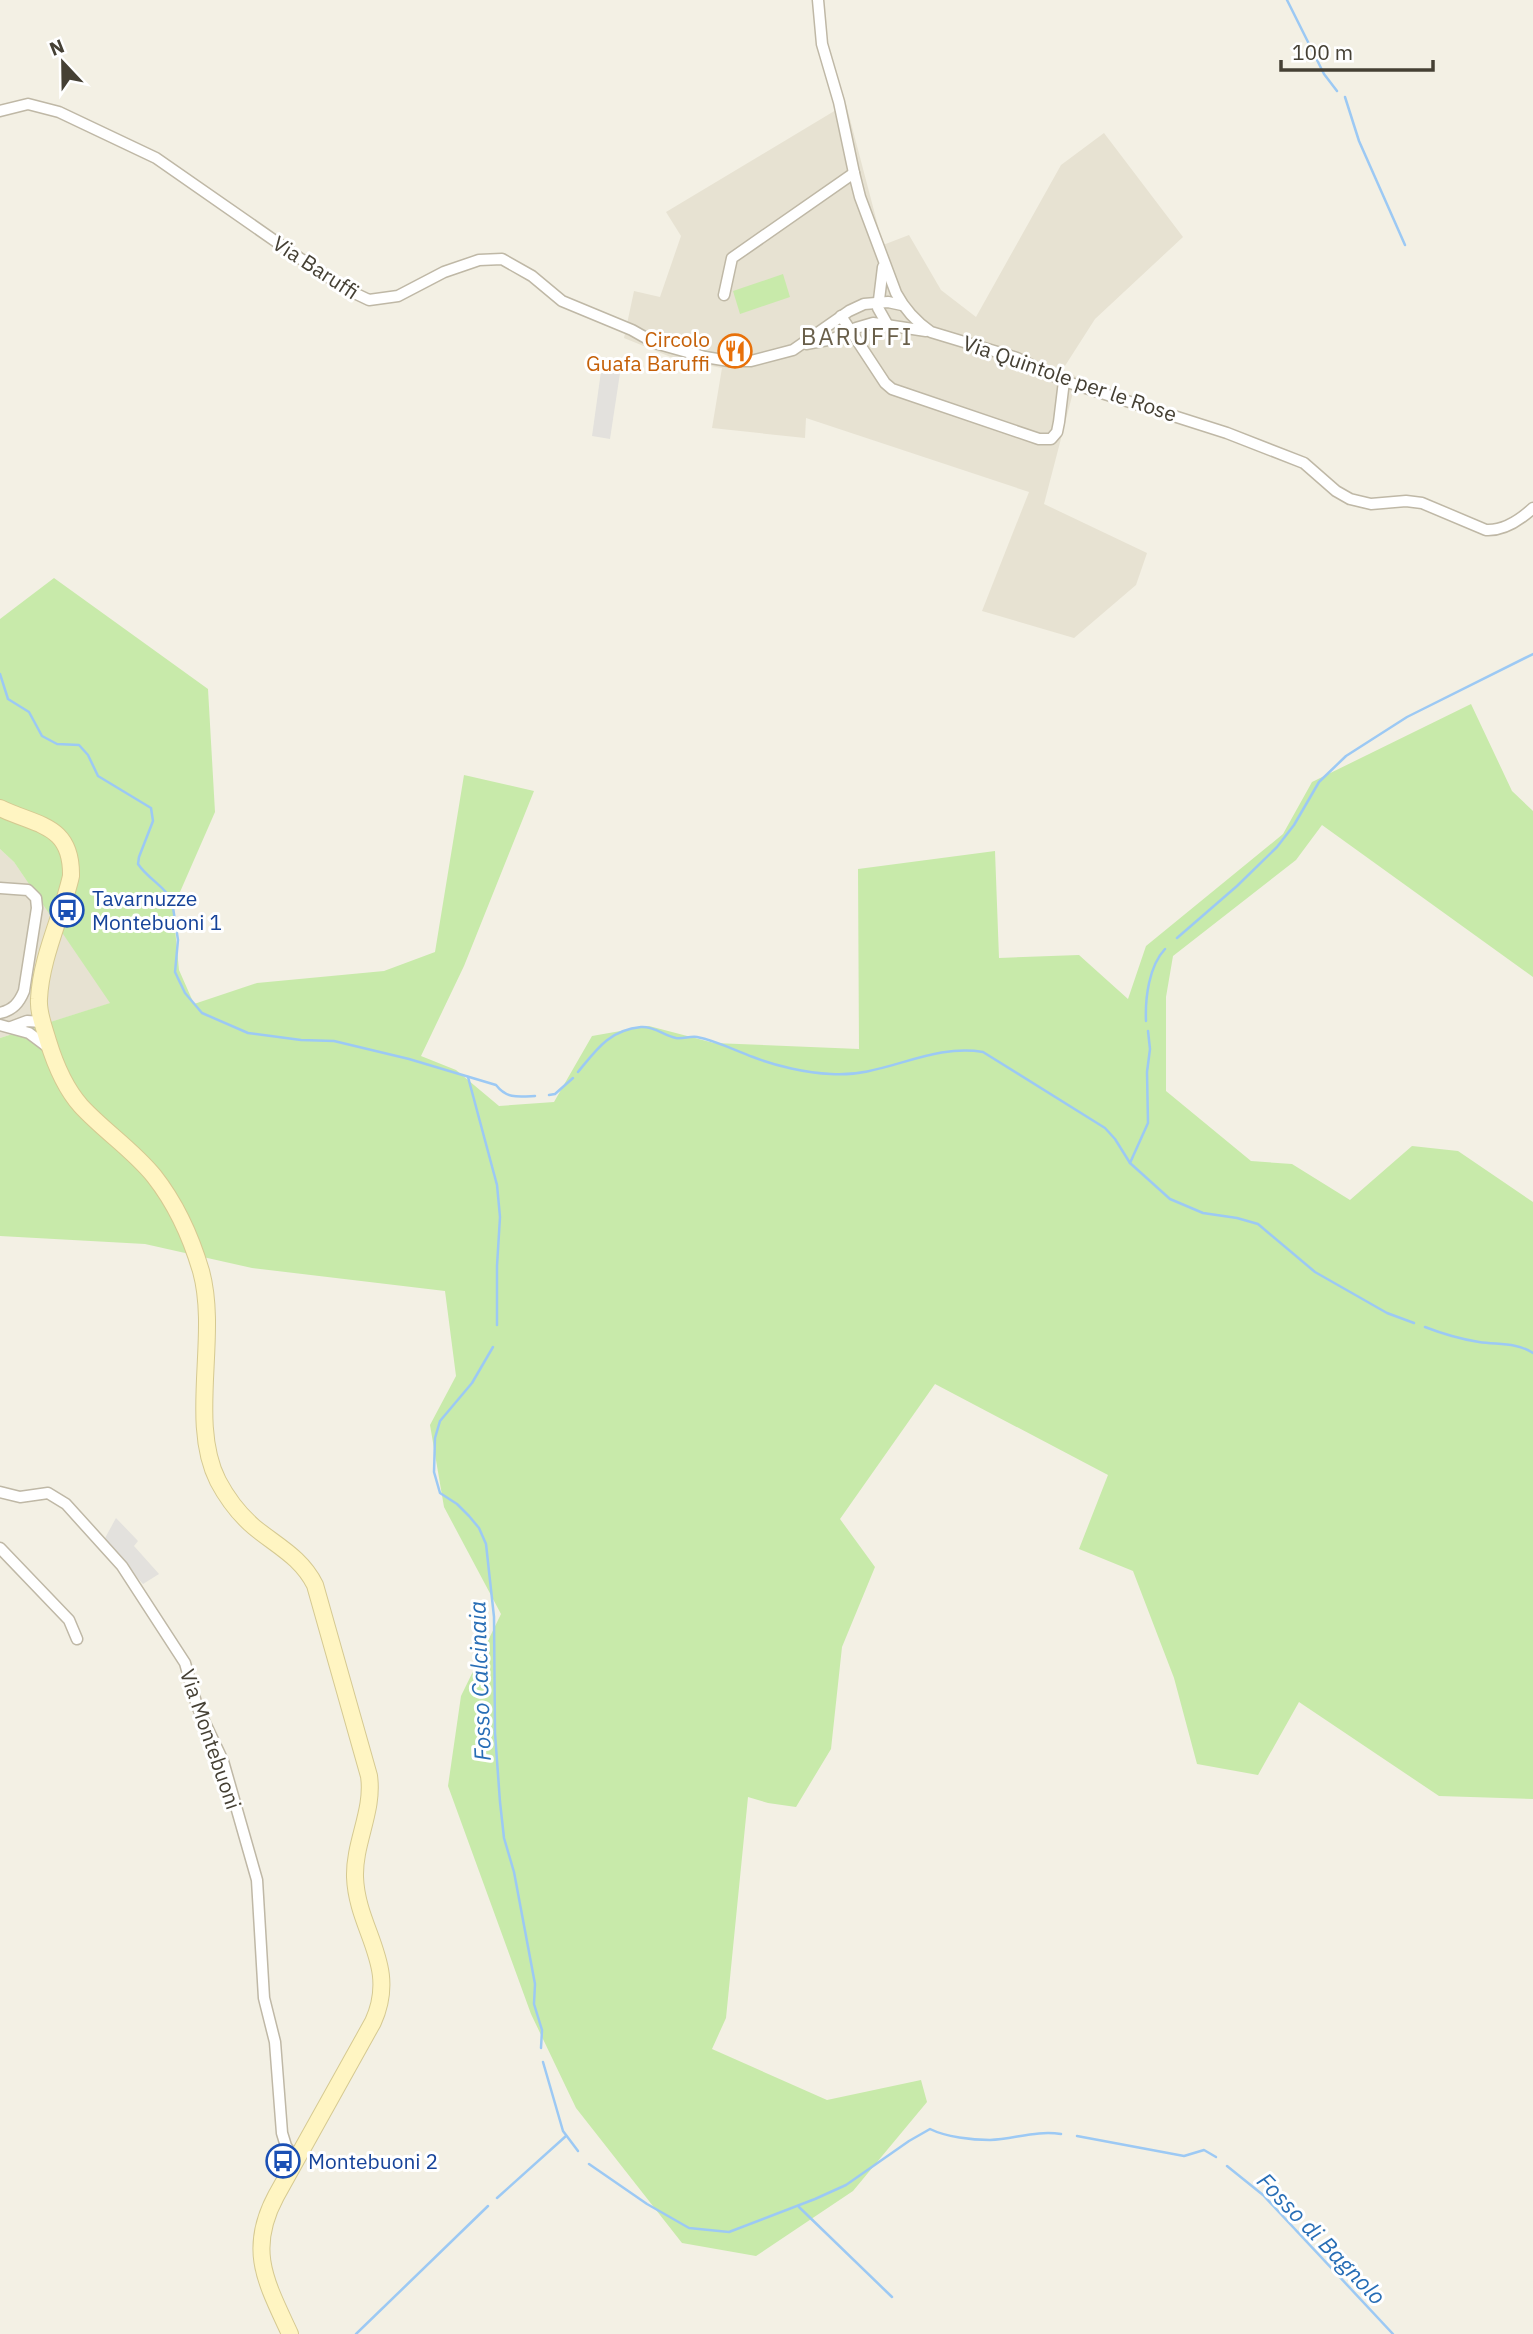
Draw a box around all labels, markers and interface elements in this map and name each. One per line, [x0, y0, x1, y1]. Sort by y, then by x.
north arrow [28, 28, 98, 98]
scale bar [1281, 28, 1433, 72]
text: N [46, 34, 68, 61]
text: 100 m [1292, 38, 1353, 66]
street label: Via Baruffi [267, 229, 365, 305]
district label: BARUFFI [801, 320, 913, 352]
place label: Circolo Guafa Baruffi [586, 325, 710, 377]
street label: Via Quintole per le Rose [959, 328, 1181, 428]
restaurant icon: Circolo Guafa Baruffi [716, 332, 754, 370]
place label: Tavarnuzze Montebuoni 1 [92, 884, 222, 936]
bus stop icon: Tavarnuzze Montebuoni 1 [48, 891, 86, 929]
water label: Fosso Calcinaia [461, 1600, 497, 1762]
street label: Via Montebuoni [174, 1665, 248, 1813]
bus stop icon: Montebuoni 2 [264, 2142, 302, 2180]
place label: Montebuoni 2 [308, 2147, 438, 2175]
water label: Fosso di Bagnolo [1251, 2165, 1393, 2311]

